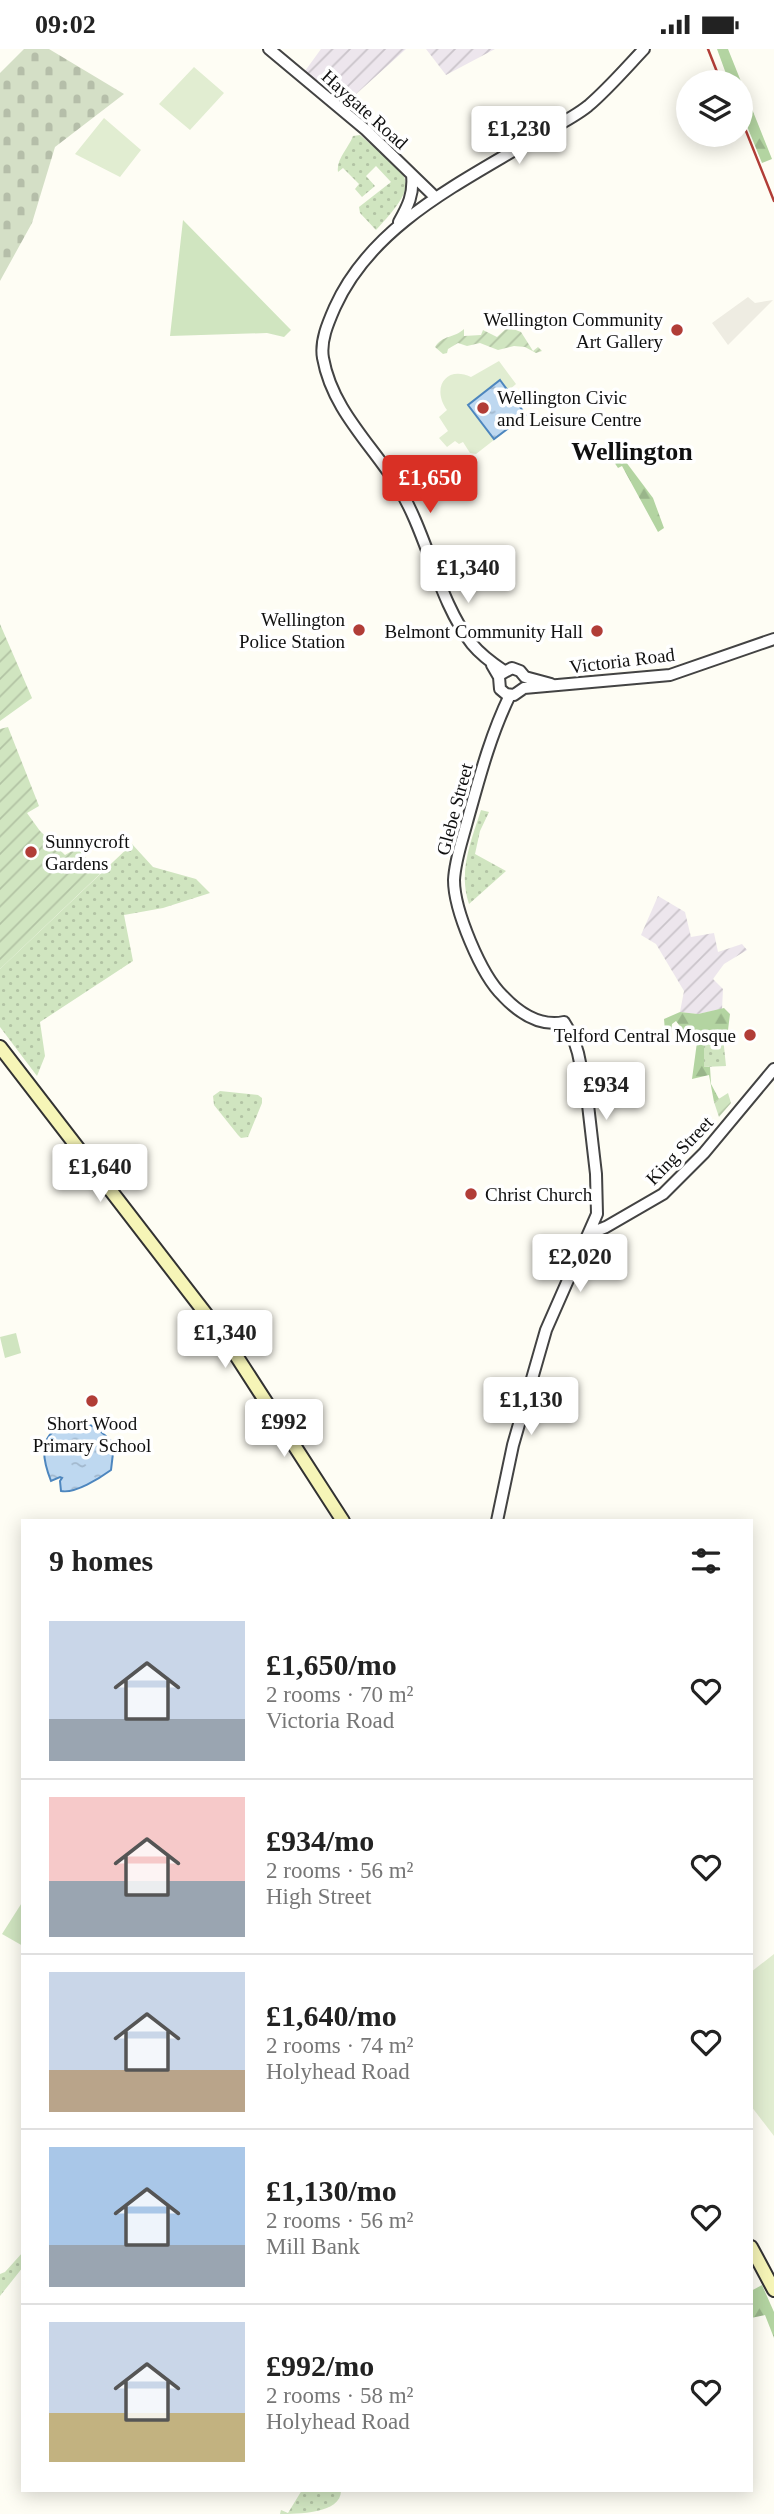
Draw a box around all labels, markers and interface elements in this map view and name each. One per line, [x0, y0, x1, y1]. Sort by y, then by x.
text: 09:02 [35, 10, 96, 39]
street label: Haygate Road [317, 65, 412, 154]
map controls [676, 70, 753, 147]
button: layers [676, 70, 753, 147]
pin: £1,230 [462, 107, 576, 166]
text: £1,230 [487, 116, 551, 141]
place label: Wellington Community Art Gallery [484, 309, 663, 352]
marker: Wellington Community Art Gallery [669, 322, 685, 338]
place label: Wellington Civic and Leisure Centre [497, 387, 642, 430]
marker: Wellington Civic and Leisure Centre [475, 400, 491, 416]
district label: Wellington [571, 437, 693, 466]
pin: £1,650 [373, 455, 487, 515]
text: £1,650 [398, 465, 462, 490]
pin: £1,340 [411, 545, 525, 605]
text: £1,340 [436, 555, 500, 580]
place label: Wellington Police Station [239, 609, 345, 652]
place label: Belmont Community Hall [385, 621, 583, 642]
marker: Wellington Police Station [351, 622, 367, 638]
marker: Belmont Community Hall [589, 623, 605, 639]
street label: Victoria Road [568, 644, 676, 677]
street label: Glebe Street [432, 760, 477, 857]
place label: Sunnycroft Gardens [45, 831, 130, 874]
marker: Sunnycroft Gardens [23, 844, 39, 860]
place label: Telford Central Mosque [554, 1025, 736, 1046]
marker: Telford Central Mosque [742, 1027, 758, 1043]
pin: £934 [565, 1063, 647, 1122]
text: £934 [583, 1072, 629, 1097]
street label: King Street [642, 1111, 718, 1189]
pin: £1,640 [43, 1145, 157, 1204]
text: £1,640 [68, 1154, 132, 1179]
place label: Christ Church [485, 1184, 593, 1205]
marker: Christ Church [463, 1186, 479, 1202]
pin: £2,020 [523, 1235, 637, 1294]
text: £2,020 [548, 1244, 612, 1269]
pin: £1,340 [168, 1311, 282, 1370]
text: £1,340 [193, 1320, 257, 1345]
pin: £1,130 [474, 1377, 588, 1437]
text: £1,130 [499, 1387, 563, 1412]
marker: Short Wood Primary School [84, 1393, 100, 1409]
pin: £992 [243, 1399, 325, 1459]
text: £992 [261, 1409, 307, 1434]
place label: Short Wood Primary School [33, 1413, 151, 1456]
icon: filters [687, 1542, 725, 1580]
text: 9 homes [49, 1544, 153, 1577]
text: £1,650/mo [266, 1648, 397, 1681]
icon: home [105, 1649, 189, 1733]
icon: heart [687, 1672, 725, 1710]
text: 2 rooms · 70 m² [266, 1682, 413, 1707]
text: Victoria Road [266, 1708, 394, 1733]
text: £934/mo [266, 1824, 374, 1857]
icon: home [105, 1825, 189, 1909]
icon: heart [687, 1848, 725, 1886]
text: 2 rooms · 56 m² [266, 1858, 413, 1883]
text: High Street [266, 1884, 371, 1909]
text: £1,640/mo [266, 1999, 397, 2032]
icon: home [105, 2000, 189, 2084]
icon: heart [687, 2023, 725, 2061]
text: 2 rooms · 74 m² [266, 2033, 413, 2058]
text: Holyhead Road [266, 2059, 410, 2084]
text: £1,130/mo [266, 2174, 397, 2207]
icon: home [105, 2175, 189, 2259]
icon: heart [687, 2198, 725, 2236]
text: 2 rooms · 56 m² [266, 2208, 413, 2233]
text: Mill Bank [266, 2234, 360, 2259]
text: £992/mo [266, 2349, 374, 2382]
icon: home [105, 2350, 189, 2434]
icon: heart [687, 2373, 725, 2411]
text: 2 rooms · 58 m² [266, 2383, 413, 2408]
text: Holyhead Road [266, 2409, 410, 2434]

